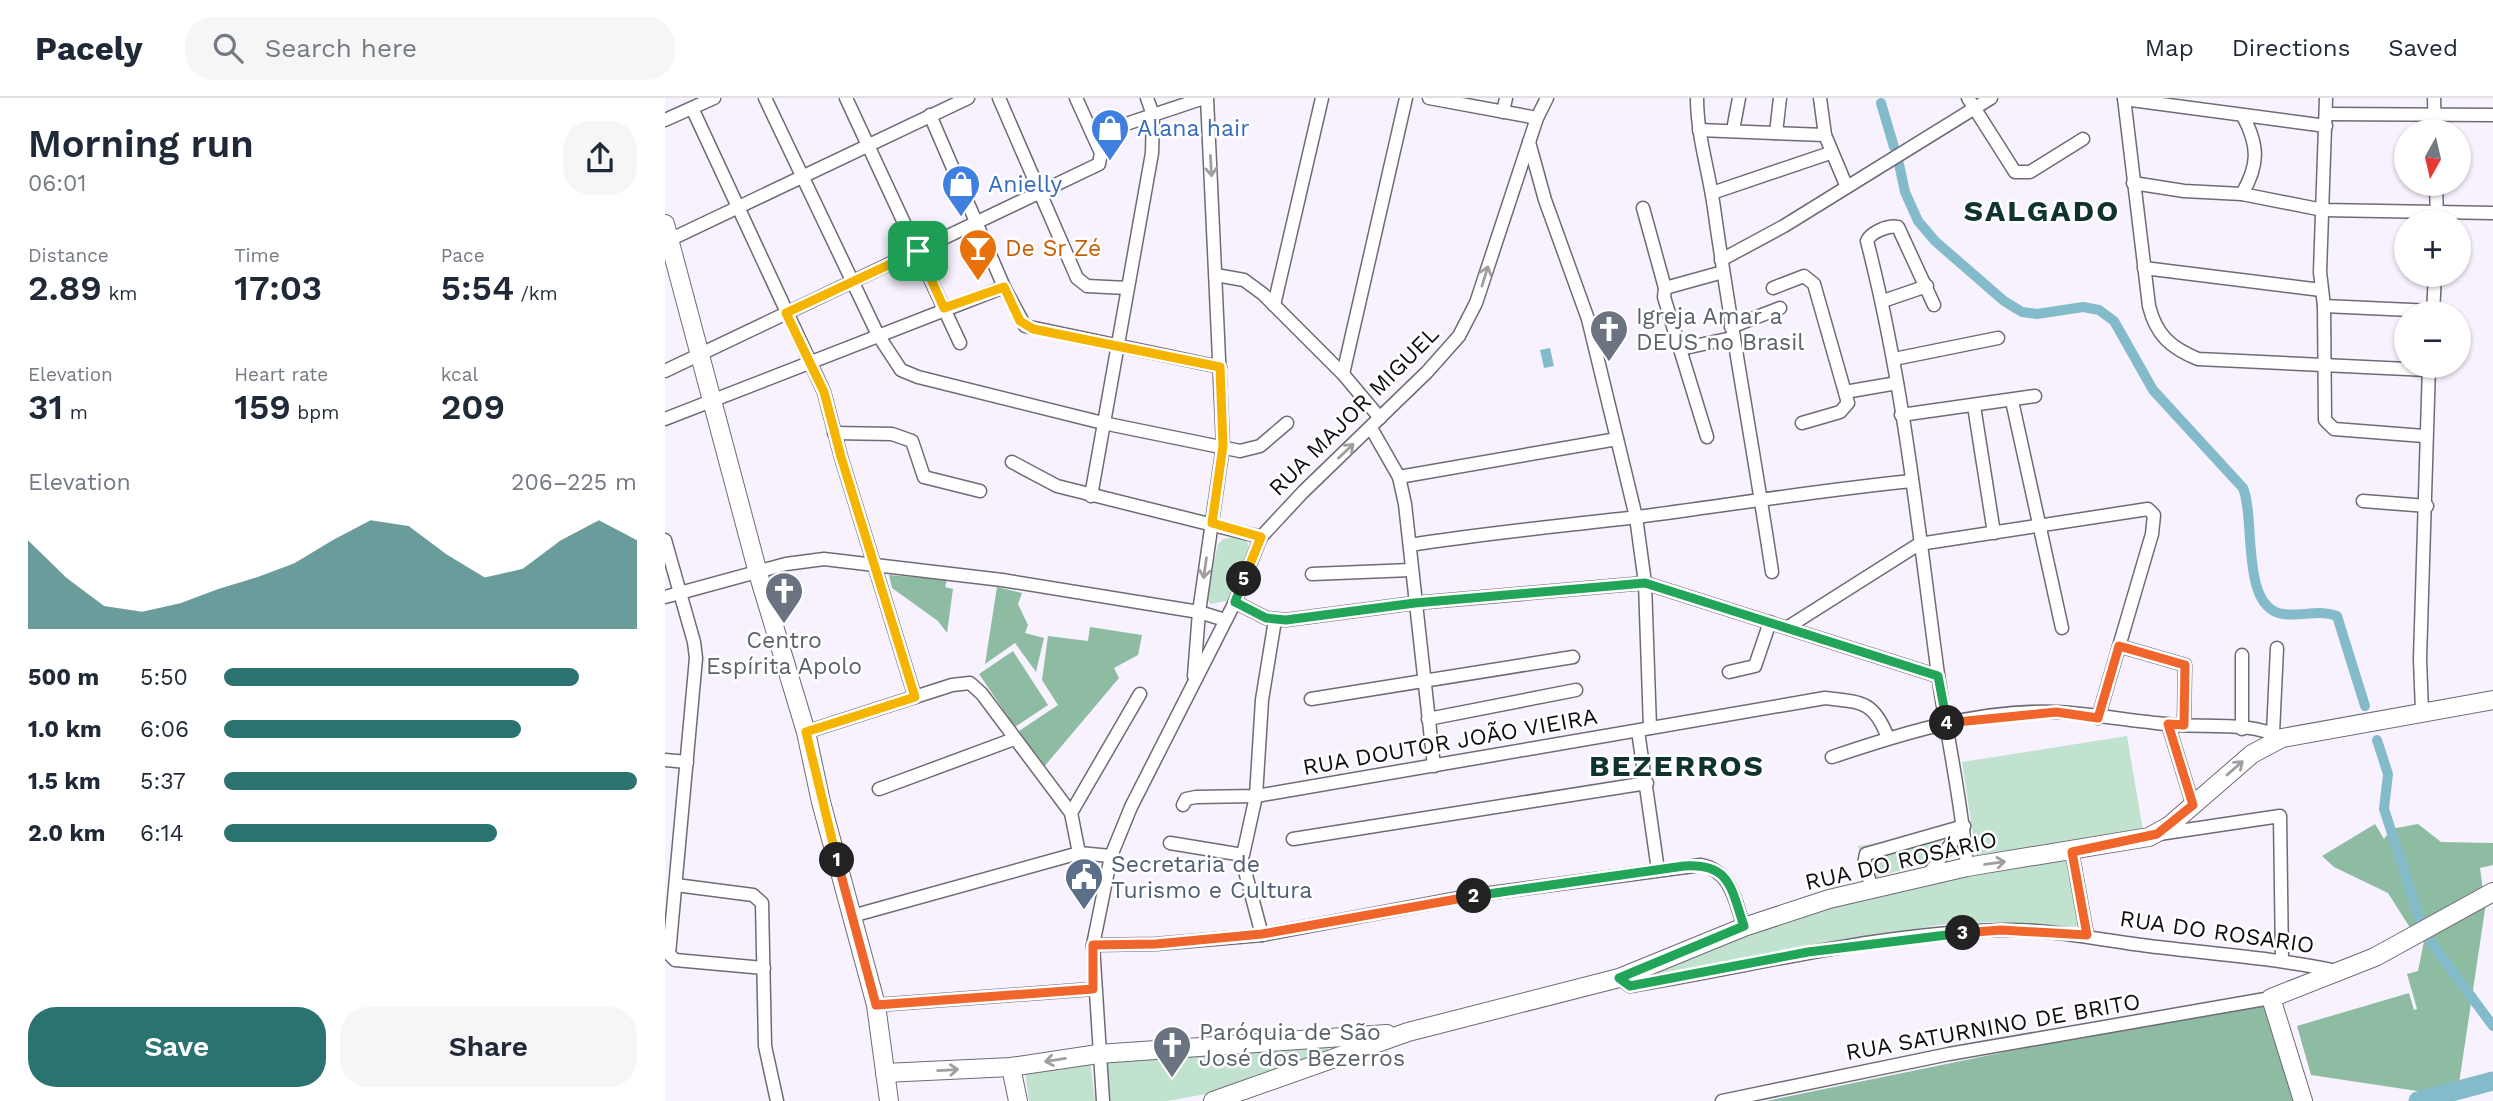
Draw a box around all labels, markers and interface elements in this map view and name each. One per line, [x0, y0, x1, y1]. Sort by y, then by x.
search box [185, 17, 675, 80]
text: Pacely [35, 29, 143, 68]
icon: search [209, 29, 247, 67]
text: Search here [265, 33, 417, 63]
text: Map [2145, 34, 2194, 62]
text: Directions [2232, 34, 2350, 62]
text: Saved [2388, 34, 2458, 62]
shop icon: Alana hair [1089, 107, 1131, 162]
place label: Alana hair [1137, 115, 1250, 142]
north arrow [2394, 119, 2471, 196]
map controls [2394, 119, 2471, 378]
button: share [563, 121, 637, 195]
text: Morning run [28, 122, 254, 166]
one-way arrow [1205, 154, 1218, 177]
shop icon: Anielly [940, 163, 982, 218]
text: 06:01 [28, 170, 86, 197]
place label: Anielly [988, 171, 1062, 198]
district label: SALGADO [1964, 193, 2120, 228]
button: + [2394, 210, 2471, 287]
pin [888, 221, 948, 281]
bar icon: De Sr Zé [957, 227, 999, 282]
icon: arrive [899, 232, 937, 270]
place label: De Sr Zé [1005, 235, 1101, 262]
text: Distance [28, 244, 109, 267]
text: Time [234, 244, 280, 267]
text: Pace [441, 244, 485, 267]
one-way arrow [1479, 265, 1492, 287]
text: 2.89 [28, 267, 102, 309]
text: 17:03 [234, 267, 322, 309]
text: 5:54 [441, 267, 514, 309]
text: km [102, 282, 137, 305]
text: /km [514, 282, 558, 305]
button: − [2394, 301, 2471, 378]
place label: Igreja Amar a DEUS no Brasil [1636, 303, 1804, 356]
church icon: Igreja Amar a DEUS no Brasil [1588, 308, 1630, 363]
street label: RUA MAJOR MIGUEL [1263, 320, 1445, 502]
text: Elevation [28, 363, 113, 386]
text: Heart rate [234, 363, 328, 386]
text: kcal [441, 363, 478, 386]
text: 31 [28, 386, 63, 428]
text: 159 [234, 386, 291, 428]
text: 209 [441, 386, 505, 428]
text: m [63, 401, 88, 424]
text: bpm [291, 401, 339, 424]
one-way arrow [1337, 443, 1354, 460]
text: Elevation [28, 469, 131, 496]
text: 206–225 m [511, 469, 637, 496]
one-way arrow [1198, 556, 1211, 579]
pin: 5 [1227, 561, 1261, 596]
text: 5 [1238, 567, 1249, 590]
church icon: Centro Espírita Apolo [763, 570, 805, 625]
place label: Centro Espírita Apolo [706, 627, 862, 680]
text: 500 m [28, 664, 99, 691]
text: 5:50 [140, 664, 188, 691]
street label: RUA DOUTOR JOÃO VIEIRA [1301, 703, 1599, 781]
pin: 4 [1929, 706, 1965, 740]
text: 4 [1940, 711, 1953, 734]
text: 1.0 km [28, 716, 102, 743]
text: 6:06 [140, 716, 189, 743]
district label: BEZERROS [1589, 748, 1765, 783]
one-way arrow [2226, 760, 2244, 776]
text: 1.5 km [28, 768, 101, 795]
text: 5:37 [140, 768, 186, 795]
text: 2.0 km [28, 820, 106, 847]
text: 6:14 [140, 820, 184, 847]
street label: RUA DO ROSÁRIO [1802, 826, 2000, 896]
pin: 1 [819, 842, 855, 878]
text: 1 [832, 848, 841, 871]
place label: Secretaria de Turismo e Cultura [1111, 851, 1312, 904]
public building icon: Secretaria de Turismo e Cultura [1063, 856, 1105, 911]
one-way arrow [1983, 857, 2006, 870]
pin: 2 [1457, 878, 1491, 914]
text: 2 [1468, 884, 1479, 907]
street label: RUA DO ROSARIO [2118, 905, 2316, 959]
pin: 3 [1945, 916, 1981, 950]
text: 3 [1957, 921, 1968, 944]
street label: RUA SATURNINO DE BRITO [1844, 988, 2142, 1066]
button: Save [28, 1007, 326, 1087]
button: Share [340, 1007, 637, 1087]
place label: Paróquia de São José dos Bezerros [1199, 1019, 1405, 1072]
church icon: Paróquia de São José dos Bezerros [1151, 1024, 1193, 1079]
one-way arrow [1044, 1054, 1066, 1067]
one-way arrow [937, 1064, 960, 1077]

